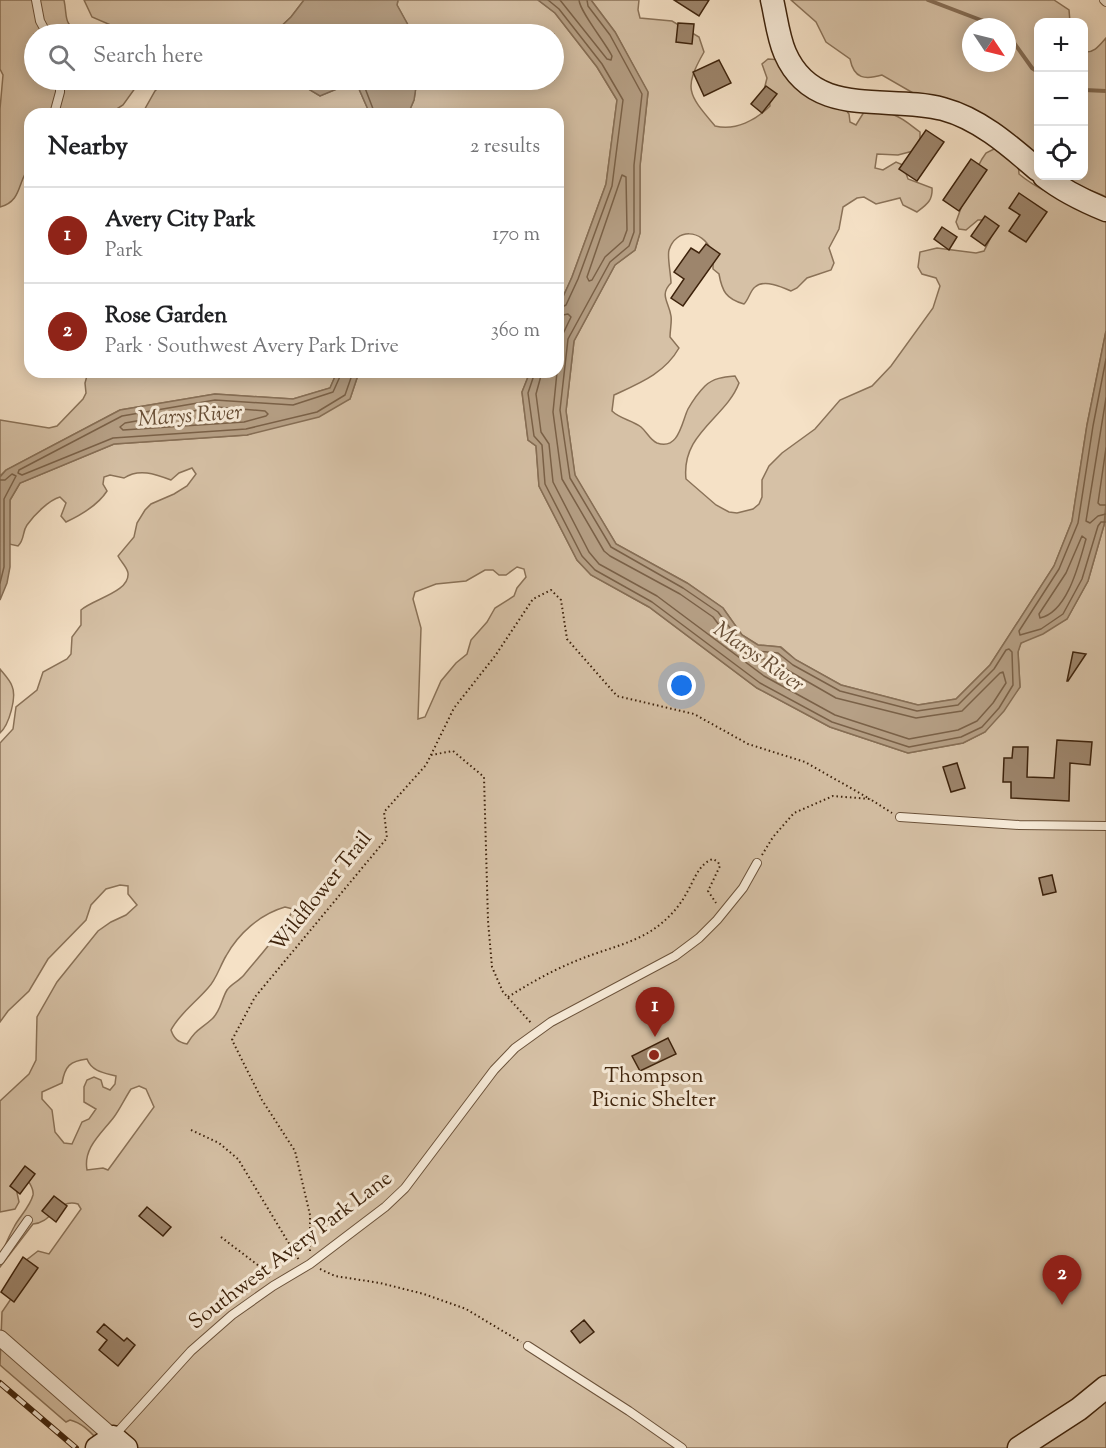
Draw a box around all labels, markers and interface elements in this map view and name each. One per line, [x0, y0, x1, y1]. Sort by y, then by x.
north arrow [962, 18, 1016, 72]
map controls [1034, 18, 1088, 180]
button: + [1034, 18, 1088, 72]
search box [24, 24, 564, 90]
icon: search [45, 41, 78, 74]
text: Search here [93, 41, 203, 73]
button: − [1034, 72, 1088, 126]
button: locate [1034, 126, 1088, 180]
text: Nearby [48, 129, 128, 166]
text: 2 results [470, 133, 540, 162]
text: Avery City Park [105, 205, 255, 237]
text: 1 [64, 221, 71, 250]
text: 170 m [492, 221, 540, 250]
text: Park [105, 237, 143, 266]
text: Rose Garden [105, 301, 227, 333]
text: 2 [63, 317, 72, 346]
text: 360 m [491, 317, 540, 346]
text: Park · Southwest Avery Park Drive [105, 333, 399, 362]
water label: Marys River [137, 397, 244, 437]
water label: Marys River [706, 615, 810, 701]
your location [667, 671, 696, 700]
street label: Wildflower Trail [264, 825, 380, 959]
pin: 1 [636, 988, 674, 1037]
marker: Thompson Picnic Shelter [647, 1048, 661, 1062]
place label: Thompson Picnic Shelter [592, 1062, 716, 1116]
street label: Southwest Avery Park Lane [183, 1164, 399, 1338]
pin: 2 [1042, 1256, 1082, 1305]

